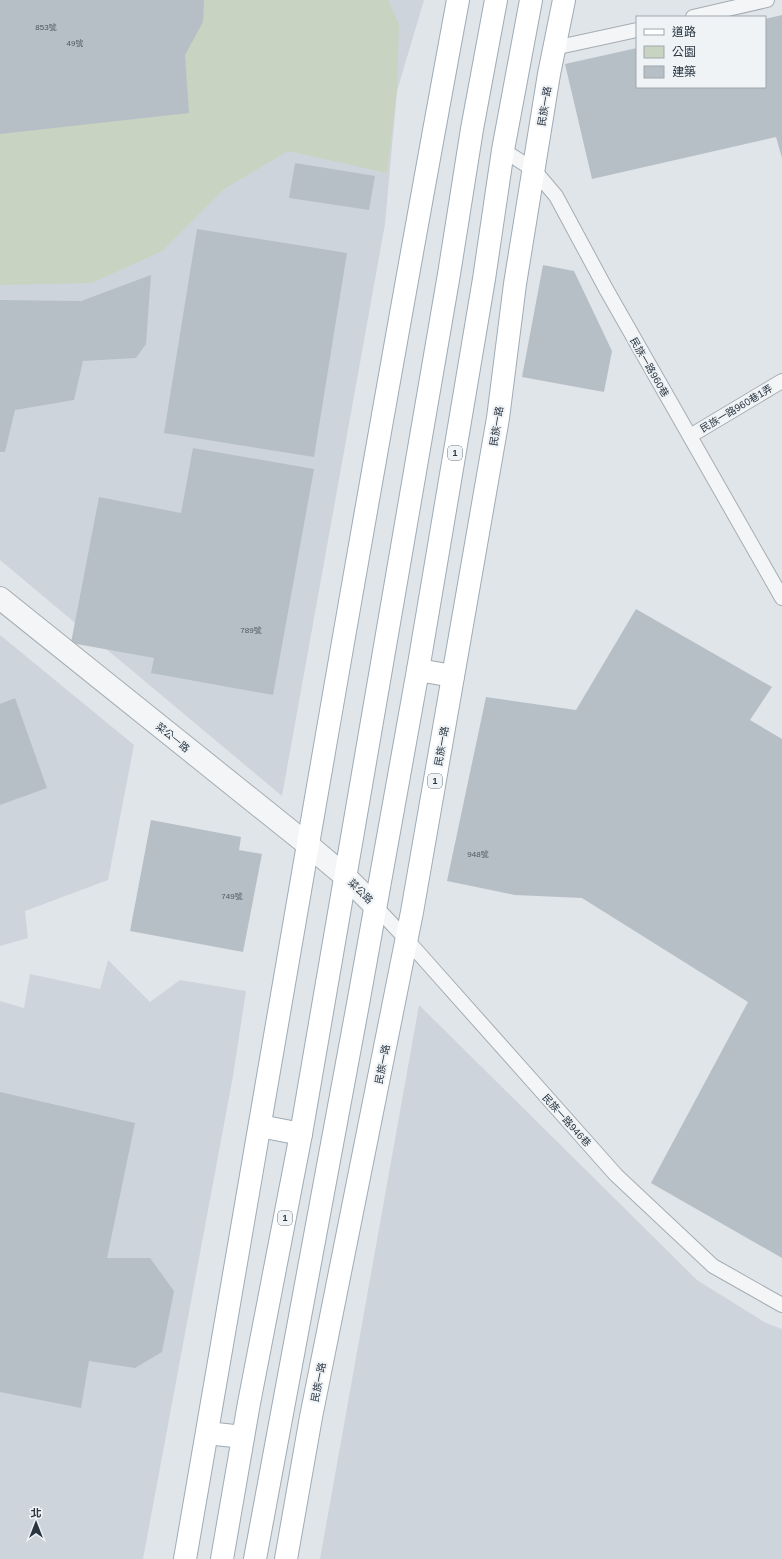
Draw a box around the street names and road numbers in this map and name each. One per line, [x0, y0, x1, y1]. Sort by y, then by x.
street label: 民族一路 [536, 85, 553, 127]
street label: 民族一路960巷 [628, 336, 671, 399]
street label: 民族一路960巷1弄 [698, 383, 774, 434]
street label: 民族一路 [488, 405, 505, 447]
road number: 1 [448, 446, 462, 460]
street label: 菜公一路 [154, 721, 192, 754]
street label: 民族一路 [433, 725, 450, 767]
road number: 1 [428, 774, 442, 788]
street label: 菜公路 [346, 877, 375, 906]
street label: 民族一路 [373, 1043, 392, 1085]
street label: 民族一路946巷 [540, 1092, 593, 1149]
road number: 1 [278, 1211, 292, 1225]
street label: 民族一路 [309, 1361, 328, 1403]

